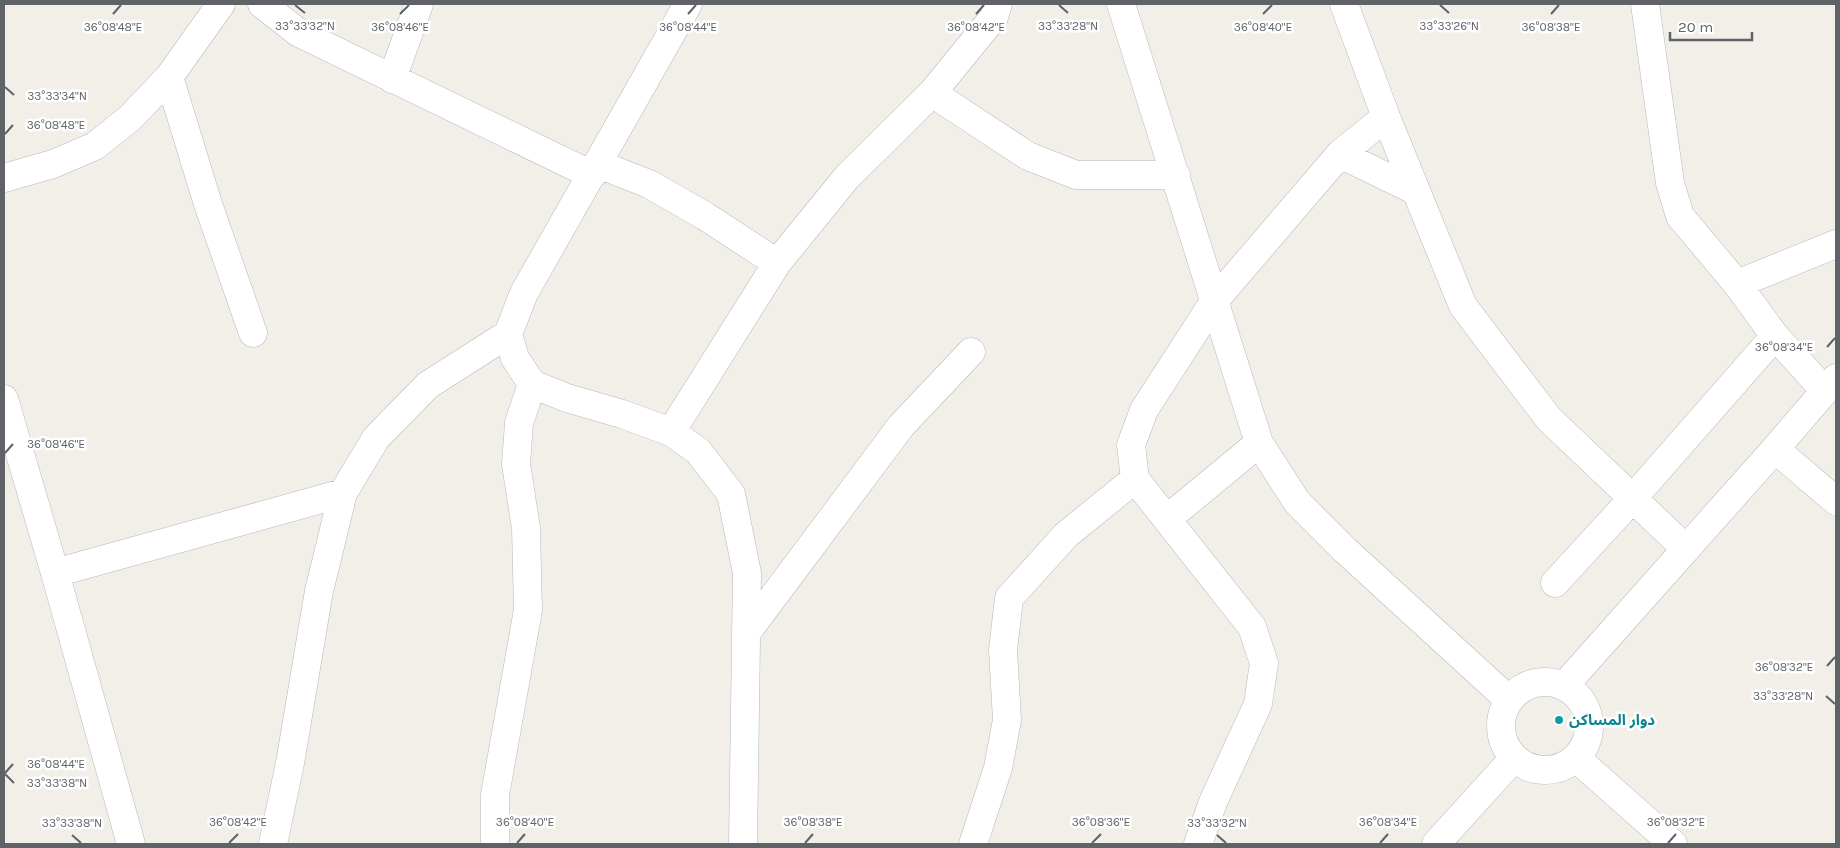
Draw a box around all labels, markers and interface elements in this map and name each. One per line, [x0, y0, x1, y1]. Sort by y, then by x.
scale bar [1670, 10, 1752, 42]
text: 20 m [1678, 18, 1713, 36]
text: 33°33'32"N [275, 19, 335, 33]
text: 33°33'28"N [1038, 19, 1098, 33]
text: 33°33'26"N [1419, 19, 1479, 33]
text: 36°08'48"E [84, 20, 142, 34]
text: 36°08'46"E [371, 20, 429, 34]
text: 36°08'44"E [659, 20, 717, 34]
text: 36°08'42"E [947, 20, 1005, 34]
text: 36°08'40"E [1234, 20, 1292, 34]
text: 36°08'38"E [1521, 20, 1581, 34]
text: 33°33'34"N [27, 89, 87, 103]
text: 36°08'48"E [27, 118, 85, 132]
text: 36°08'34"E [1755, 340, 1813, 354]
text: 36°08'46"E [27, 437, 85, 451]
text: 36°08'32"E [1755, 660, 1813, 674]
text: 33°33'28"N [1753, 689, 1813, 703]
place label: دوار المساكن [1569, 711, 1655, 729]
marker: دوار المساكن [1553, 714, 1565, 726]
text: 36°08'44"E [27, 757, 85, 771]
text: 33°33'38"N [27, 776, 87, 790]
text: 36°08'42"E [209, 815, 267, 829]
text: 36°08'40"E [496, 815, 554, 829]
text: 36°08'38"E [783, 815, 843, 829]
text: 36°08'36"E [1072, 815, 1130, 829]
text: 36°08'34"E [1359, 815, 1417, 829]
text: 36°08'32"E [1647, 815, 1705, 829]
text: 33°33'38"N [42, 816, 102, 830]
text: 33°33'32"N [1187, 816, 1247, 830]

